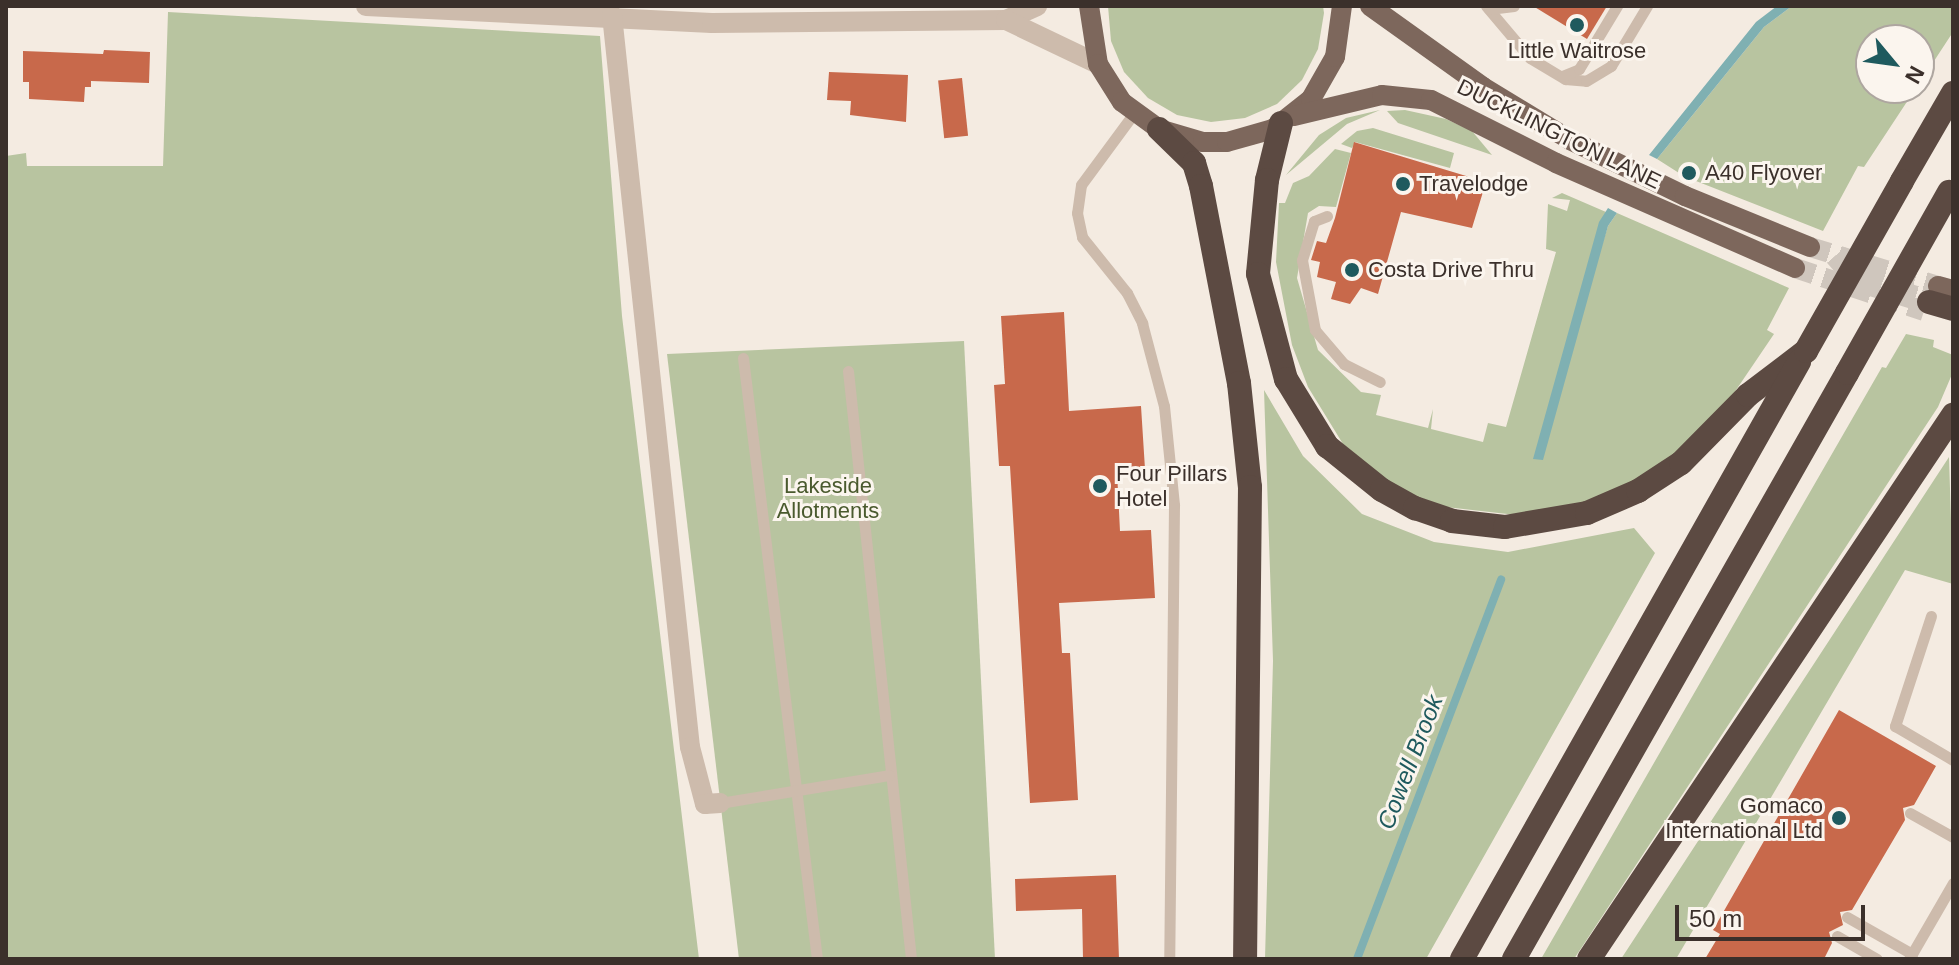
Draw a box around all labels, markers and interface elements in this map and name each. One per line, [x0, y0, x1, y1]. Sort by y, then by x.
marker: Little Waitrose [1568, 16, 1586, 34]
north arrow [1855, 24, 1935, 104]
place label: Little Waitrose [1508, 38, 1646, 64]
text: N [1900, 62, 1929, 88]
street label: DUCKLINGTON LANE [1453, 73, 1665, 195]
place label: A40 Flyover [1705, 160, 1822, 186]
marker: A40 Flyover [1680, 164, 1698, 182]
place label: Travelodge [1419, 171, 1528, 197]
marker: Travelodge [1394, 175, 1412, 193]
place label: Costa Drive Thru [1368, 257, 1534, 283]
marker: Costa Drive Thru [1343, 261, 1361, 279]
place label: Four Pillars Hotel [1116, 460, 1227, 512]
park label: Lakeside Allotments [777, 472, 879, 524]
marker: Four Pillars Hotel [1091, 477, 1109, 495]
water label: Cowell Brook [1371, 691, 1449, 833]
place label: Gomaco International Ltd [1665, 792, 1823, 844]
marker: Gomaco International Ltd [1830, 809, 1848, 827]
scale bar [1679, 889, 1869, 939]
text: 50 m [1689, 905, 1742, 932]

